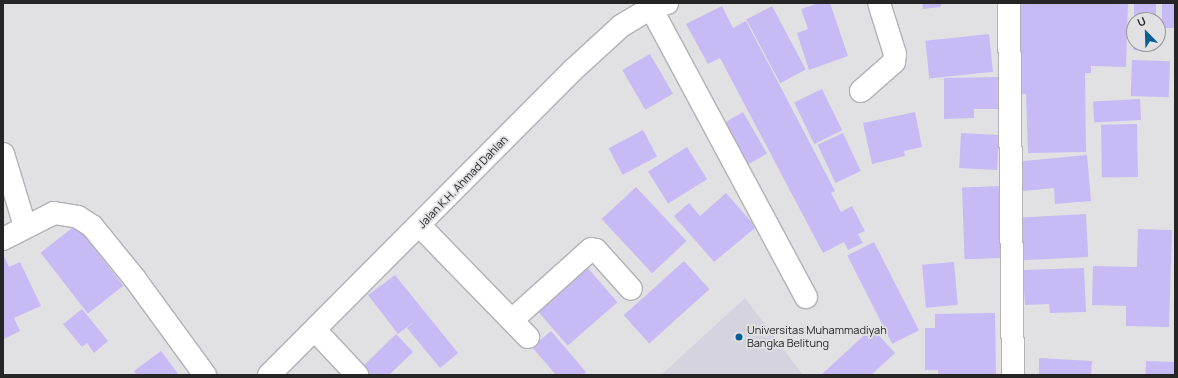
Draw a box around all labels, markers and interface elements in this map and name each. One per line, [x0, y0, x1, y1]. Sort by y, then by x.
north arrow [1126, 12, 1166, 52]
text: U [1135, 13, 1148, 30]
street label: Jalan K.H. Ahmad Dahlan [415, 133, 511, 231]
place label: Universitas Muhammadiyah Bangka Belitung [747, 324, 887, 350]
marker: Universitas Muhammadiyah Bangka Belitung [734, 332, 744, 342]

